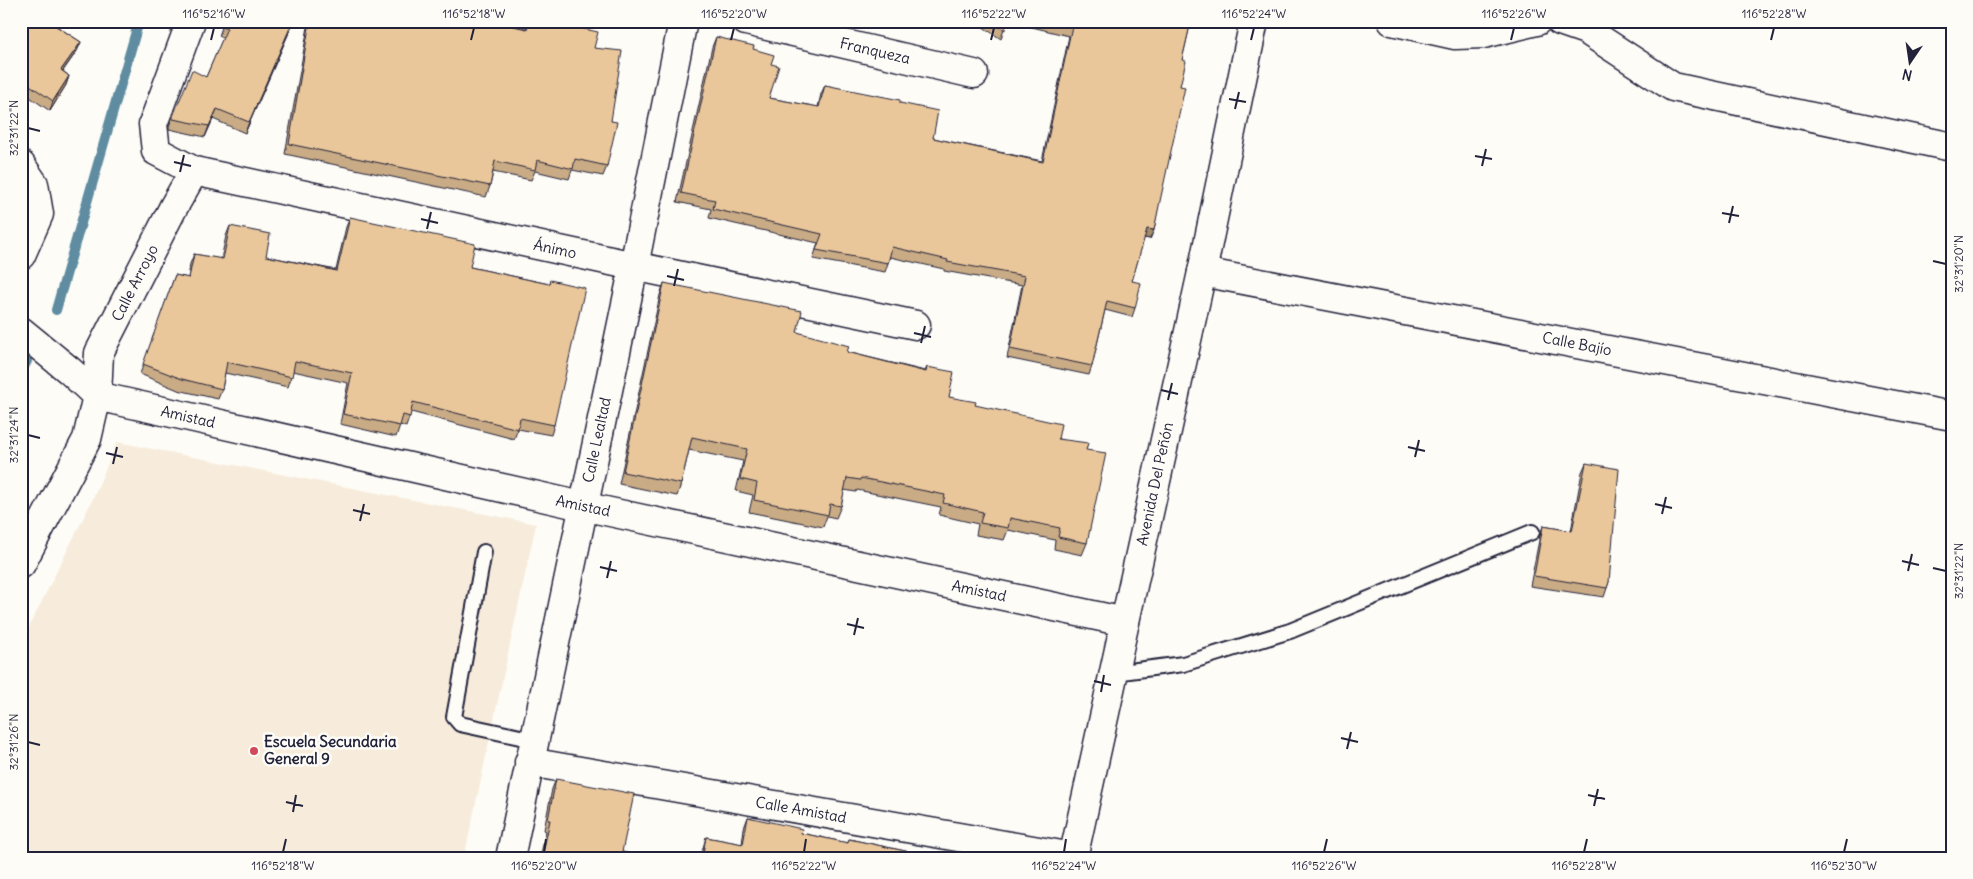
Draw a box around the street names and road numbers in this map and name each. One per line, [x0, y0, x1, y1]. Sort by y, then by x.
street label: Franqueza [838, 33, 913, 68]
street label: Ánimo [532, 235, 578, 262]
street label: Calle Arroyo [107, 241, 162, 324]
street label: Calle Bajío [1541, 327, 1613, 360]
street label: Calle Lealtad [578, 395, 615, 484]
street label: Amistad [159, 401, 217, 432]
street label: Avenida Del Peñón [1132, 420, 1177, 547]
street label: Amistad [554, 490, 612, 521]
street label: Amistad [950, 575, 1008, 606]
street label: Calle Amistad [754, 792, 848, 827]

